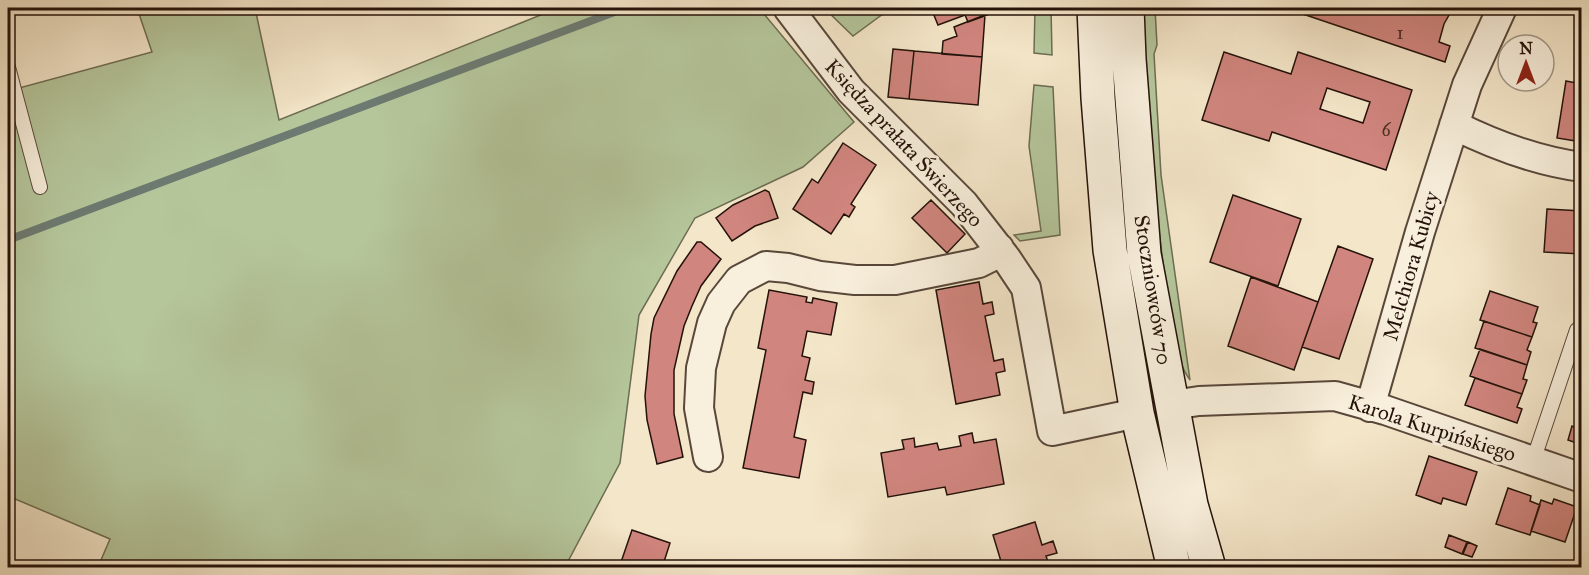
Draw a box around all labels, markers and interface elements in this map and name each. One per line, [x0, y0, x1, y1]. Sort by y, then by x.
house number: 1 [1396, 22, 1404, 44]
north arrow [1496, 33, 1556, 93]
text: N [1519, 39, 1533, 58]
street label: Księdza prałata Świerzego [819, 53, 989, 233]
house number: 6 [1381, 119, 1391, 141]
street label: Melchiora Kubicy [1377, 187, 1445, 344]
street label: Stoczniowców 70 [1128, 213, 1178, 367]
street label: Karola Kurpińskiego [1345, 389, 1519, 467]

